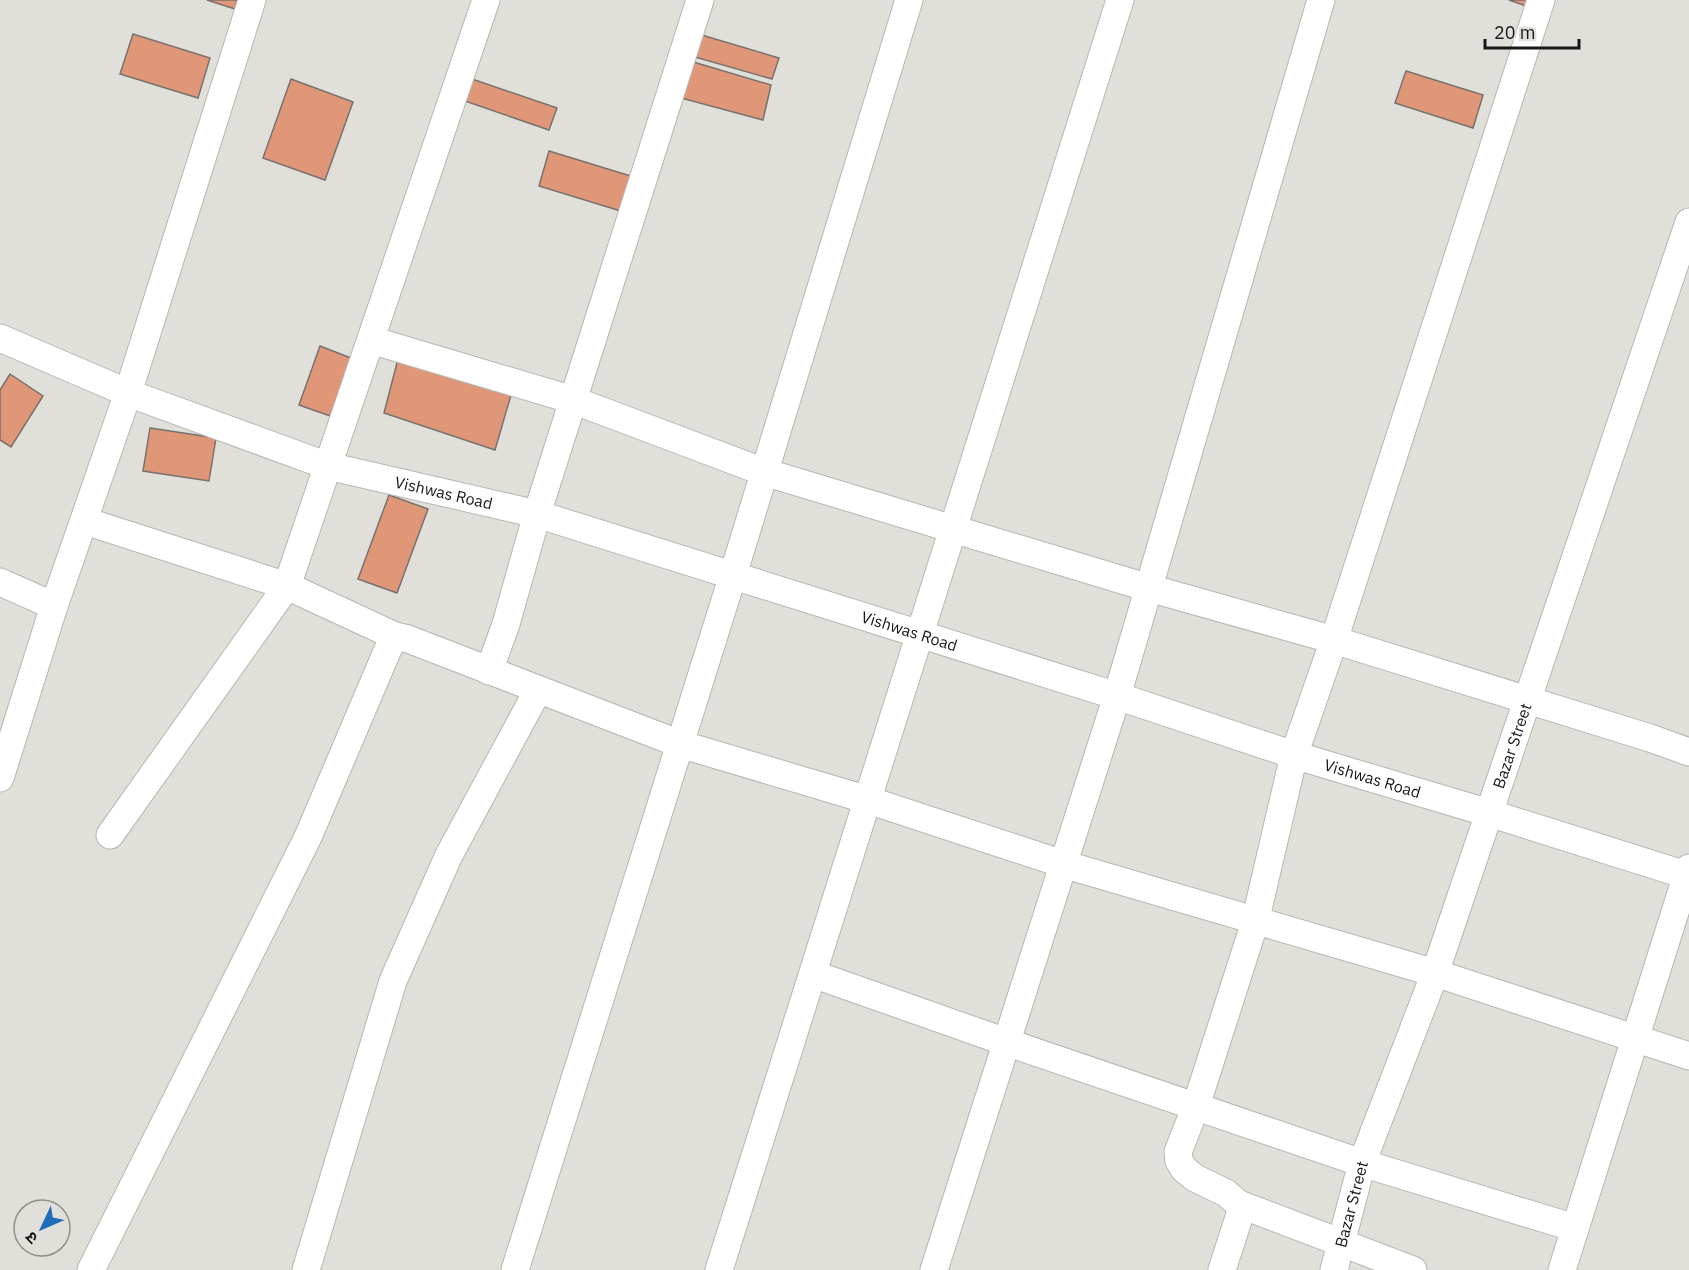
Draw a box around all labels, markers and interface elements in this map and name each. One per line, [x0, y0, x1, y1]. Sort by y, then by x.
scale bar [1485, 12, 1580, 50]
text: 20 m [1494, 21, 1536, 44]
street label: Vishwas Road [393, 472, 495, 513]
street label: Vishwas Road [859, 606, 960, 655]
street label: Bazar Street [1488, 701, 1536, 791]
street label: Vishwas Road [1322, 755, 1423, 802]
street label: Bazar Street [1330, 1159, 1372, 1250]
north arrow [12, 1198, 72, 1258]
text: उ [20, 1228, 42, 1249]

